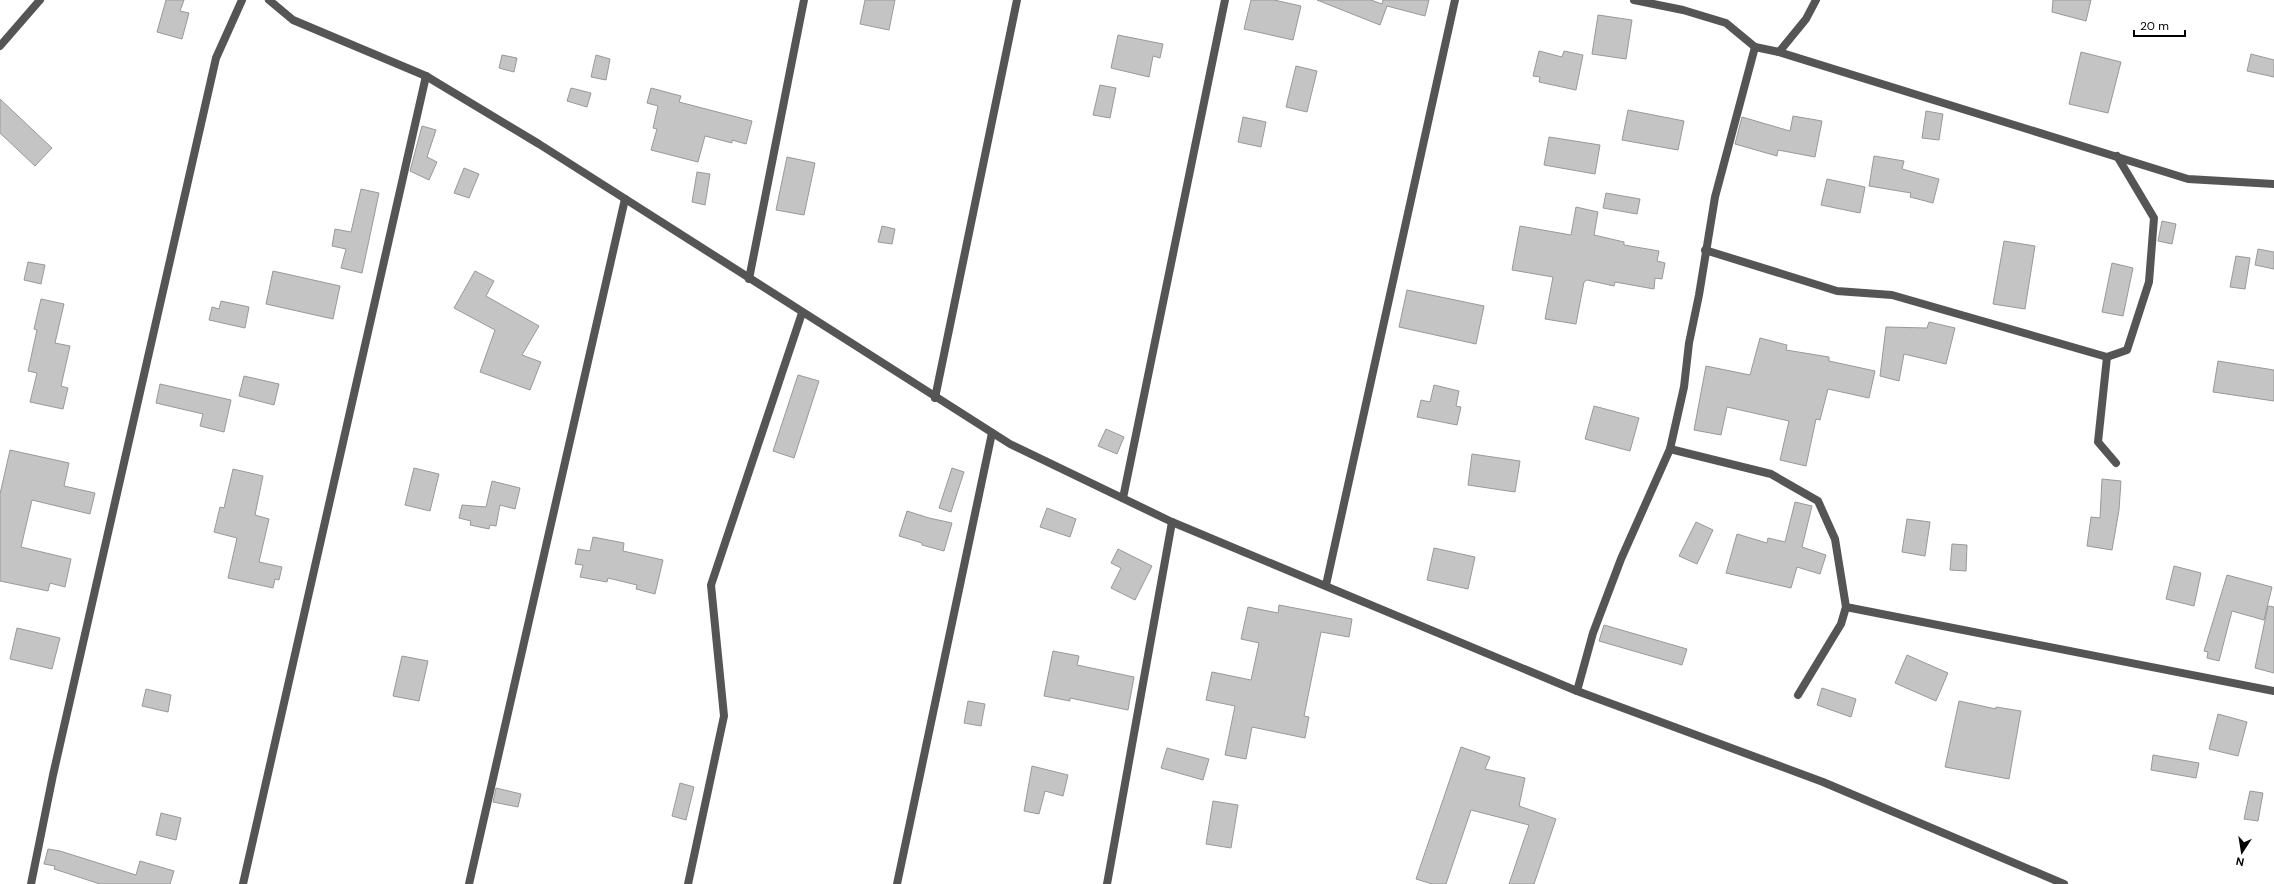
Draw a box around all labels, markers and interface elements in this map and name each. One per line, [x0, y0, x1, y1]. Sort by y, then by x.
scale bar [2134, 12, 2185, 38]
text: 20 m [2140, 18, 2169, 34]
north arrow [2222, 832, 2262, 872]
text: N [2235, 854, 2245, 869]

